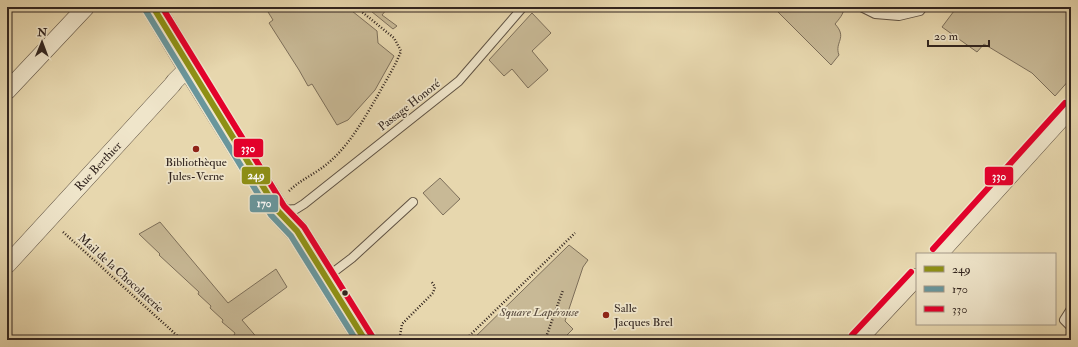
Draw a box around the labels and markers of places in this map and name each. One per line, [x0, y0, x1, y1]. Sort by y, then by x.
marker: Bibliothèque Jules-Verne [191, 144, 201, 154]
place label: Bibliothèque Jules-Verne [165, 155, 227, 184]
unlabelled marker [340, 288, 350, 298]
place label: Salle Jacques Brel [613, 301, 673, 330]
marker: Salle Jacques Brel [601, 310, 611, 320]

